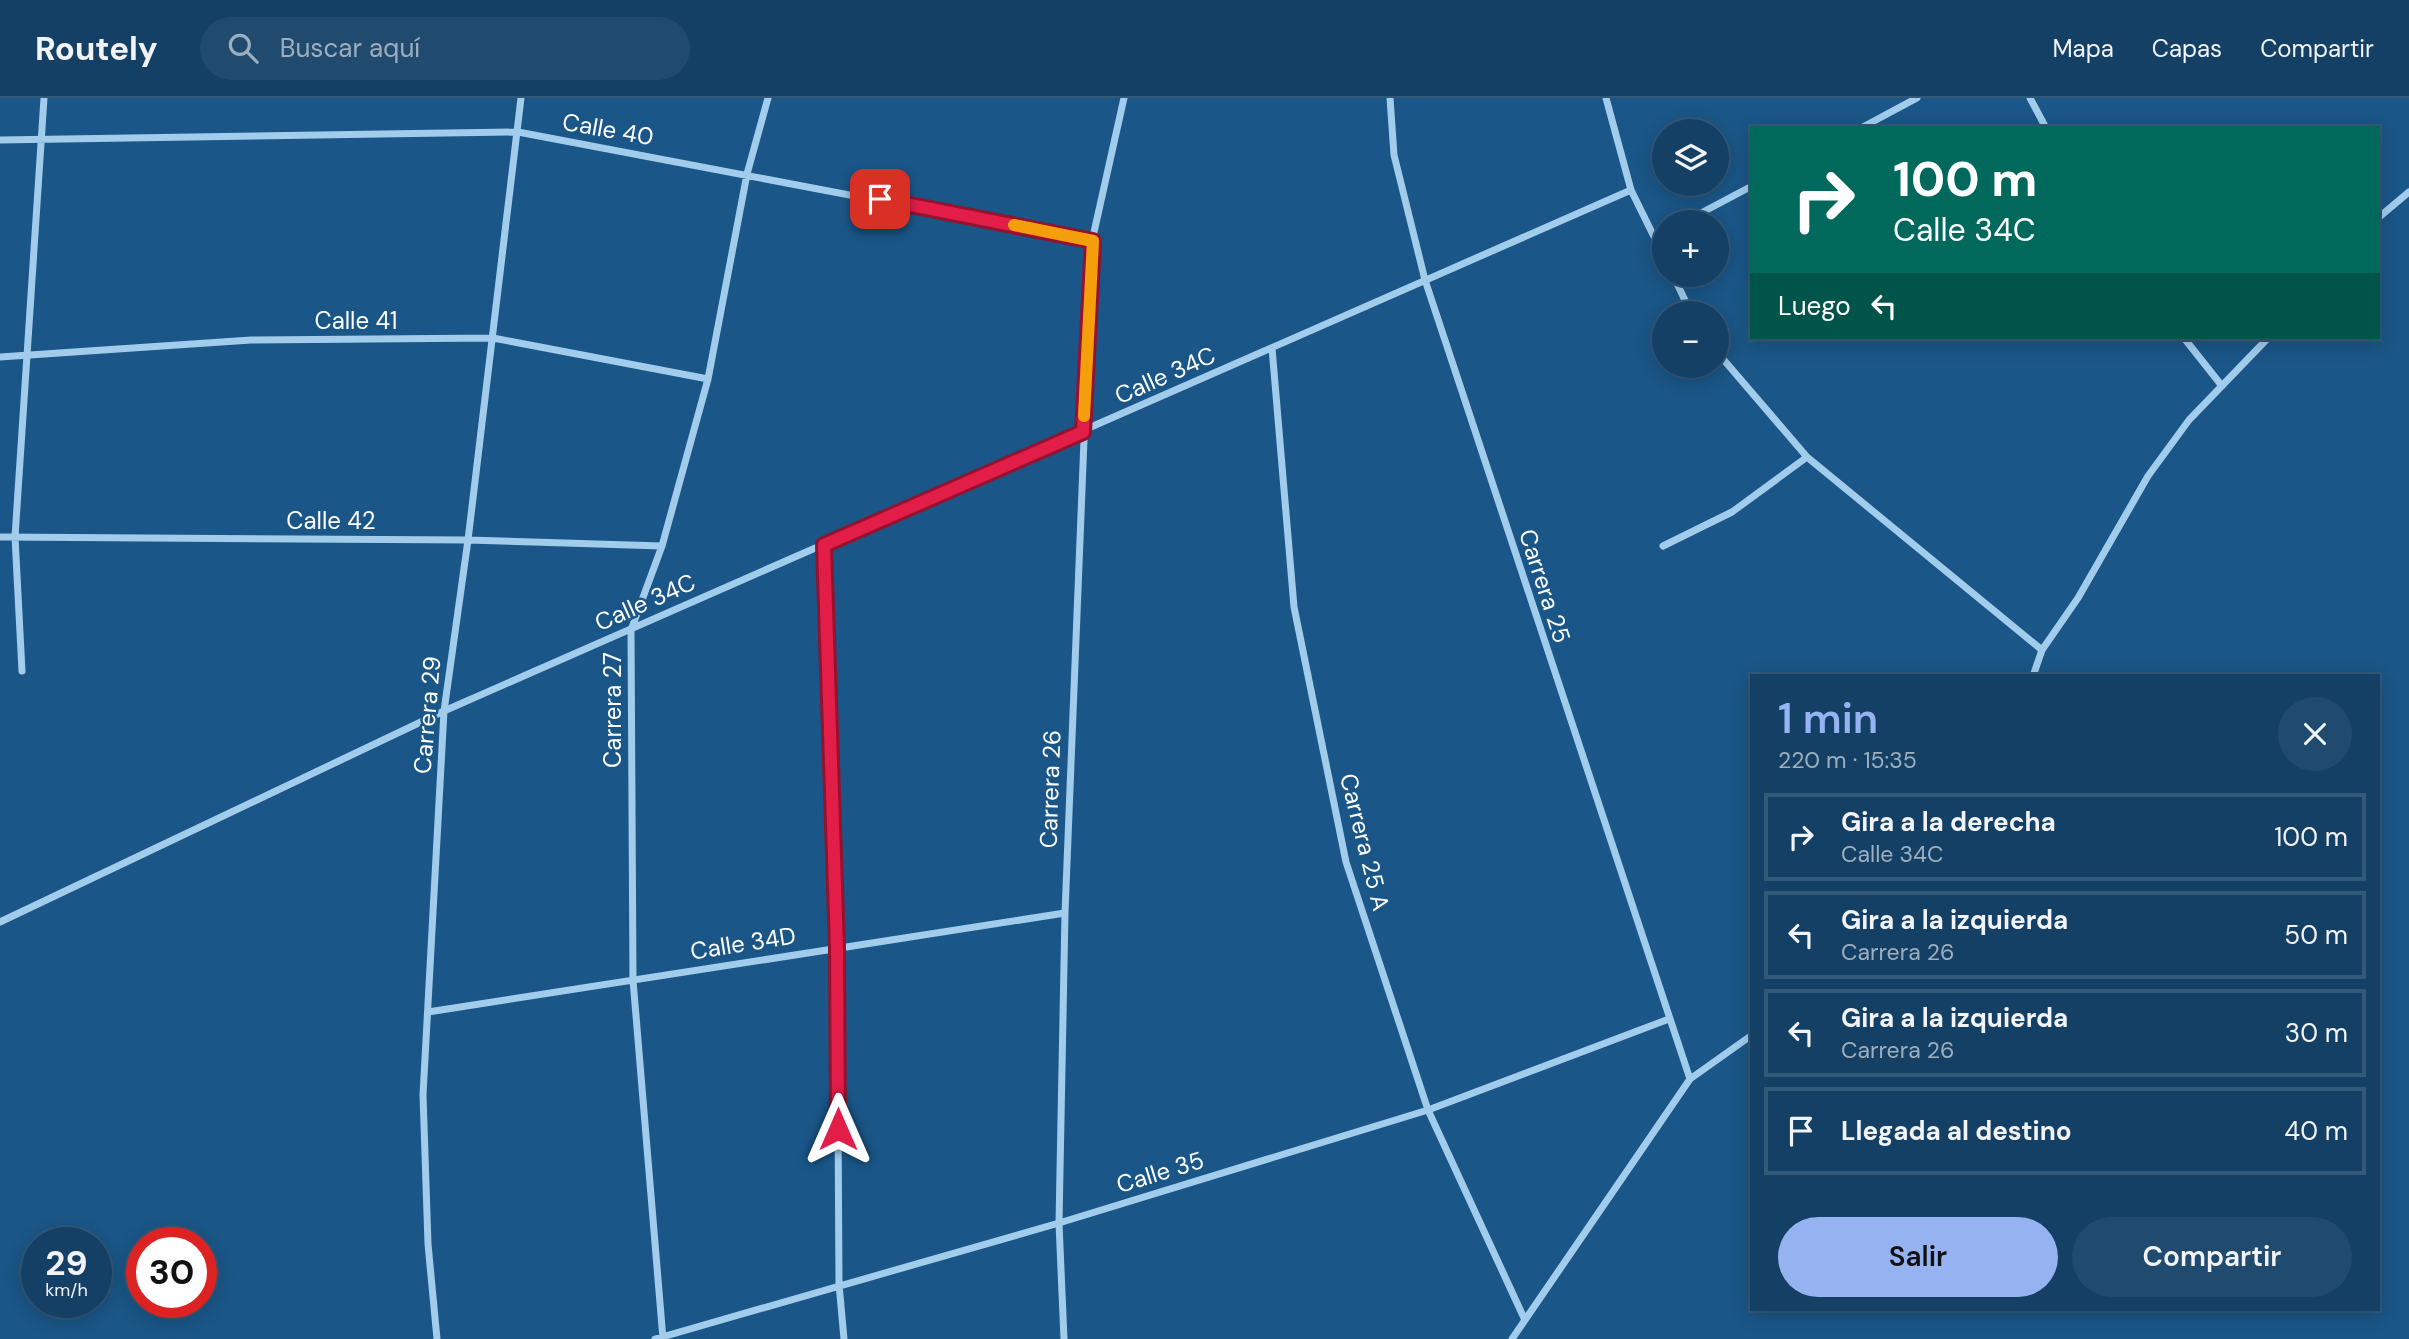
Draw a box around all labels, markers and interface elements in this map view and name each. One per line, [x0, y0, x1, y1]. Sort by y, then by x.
search box [200, 17, 690, 80]
text: Routely [35, 27, 158, 70]
icon: search [224, 29, 262, 67]
text: Buscar aquí [280, 31, 420, 65]
text: Mapa [2052, 33, 2114, 64]
text: Capas [2152, 33, 2222, 64]
text: Compartir [2260, 33, 2374, 64]
street label: Calle 40 [560, 106, 656, 152]
map controls [1652, 119, 1729, 378]
button: layers [1652, 119, 1729, 196]
text: 100 m [1893, 147, 2037, 211]
icon: right [1778, 154, 1869, 245]
pin [850, 169, 910, 229]
icon: arrive [861, 180, 899, 218]
text: Calle 34C [1893, 209, 2036, 251]
button: + [1652, 210, 1729, 287]
icon: left [1865, 287, 1903, 325]
text: Luego [1778, 289, 1851, 323]
button: − [1652, 301, 1729, 378]
street label: Calle 41 [314, 305, 398, 336]
street label: Calle 34C [1110, 339, 1220, 411]
street label: Calle 42 [286, 505, 376, 536]
street label: Carrera 25 [1512, 525, 1578, 647]
street label: Calle 34C [590, 566, 700, 638]
street label: Carrera 27 [597, 652, 628, 768]
street label: Carrera 29 [406, 655, 448, 775]
text: 1 min [1778, 691, 1878, 746]
button: close [2278, 697, 2352, 771]
street label: Carrera 26 [1032, 729, 1068, 849]
text: 220 m · 15:35 [1778, 745, 1917, 775]
street label: Carrera 25 A [1333, 770, 1397, 914]
text: Gira a la derecha [1841, 805, 2056, 839]
icon: right [1782, 818, 1820, 856]
text: 100 m [2274, 820, 2348, 854]
text: Calle 34C [1841, 839, 1944, 869]
text: Gira a la izquierda [1841, 903, 2068, 937]
icon: left [1782, 916, 1820, 954]
text: 50 m [2284, 918, 2348, 952]
street label: Calle 34D [688, 919, 798, 967]
text: Carrera 26 [1841, 937, 1954, 967]
text: Gira a la izquierda [1841, 1001, 2068, 1035]
icon: left [1782, 1014, 1820, 1052]
text: 30 m [2285, 1016, 2348, 1050]
text: Carrera 26 [1841, 1035, 1954, 1065]
position arrow [801, 1092, 875, 1166]
icon: arrive [1782, 1112, 1820, 1150]
text: Llegada al destino [1841, 1114, 2072, 1148]
text: 40 m [2284, 1114, 2348, 1148]
street label: Calle 35 [1113, 1144, 1207, 1200]
button: Salir [1778, 1217, 2058, 1297]
button: Compartir [2072, 1217, 2352, 1297]
speed limit sign: 30 [126, 1227, 217, 1318]
text: 29 [45, 1240, 88, 1286]
text: km/h [45, 1278, 88, 1302]

